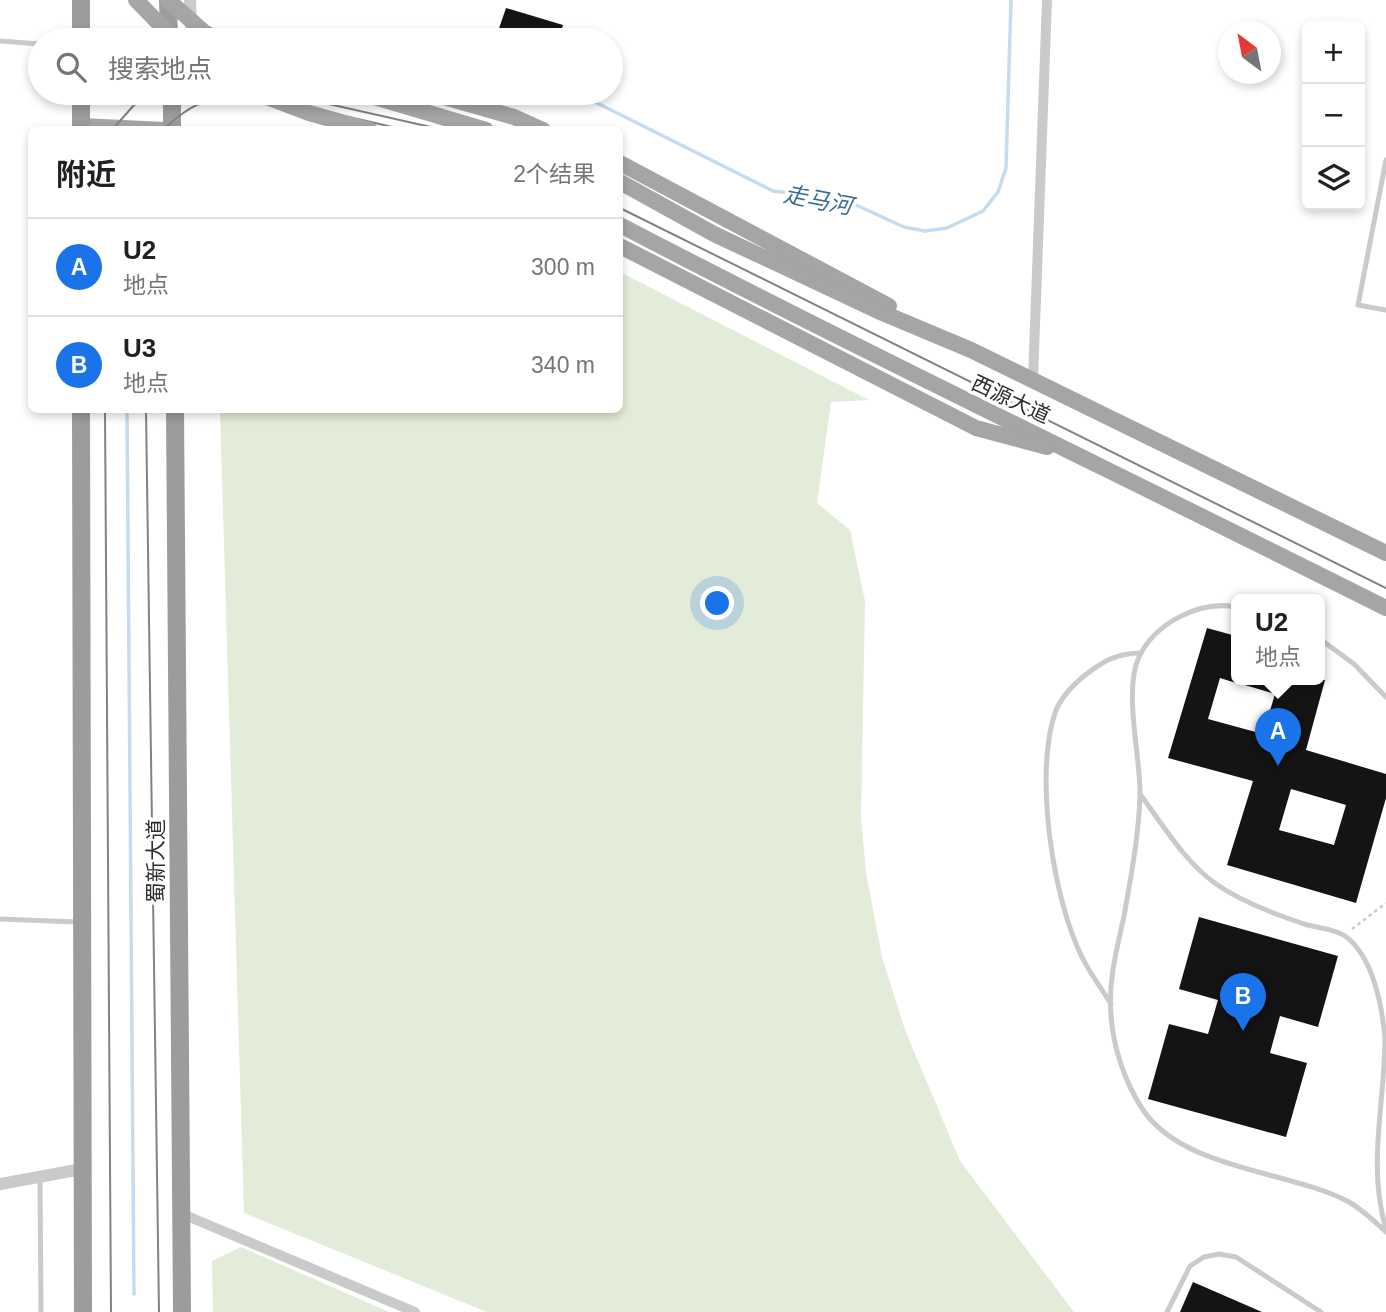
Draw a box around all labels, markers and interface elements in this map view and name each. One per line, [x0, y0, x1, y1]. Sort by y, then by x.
north arrow [1218, 21, 1281, 84]
map controls [1302, 21, 1365, 210]
button: + [1302, 21, 1365, 84]
search box [28, 28, 623, 105]
icon: search [52, 48, 90, 86]
text: 搜索地点 [108, 54, 212, 84]
button: − [1302, 84, 1365, 147]
button: layers [1302, 147, 1365, 210]
text: 附近 [56, 158, 116, 191]
text: 2个结果 [513, 161, 595, 187]
water label: 走马河 [782, 181, 858, 220]
text: U2 [123, 235, 156, 265]
text: A [71, 254, 87, 280]
text: 300 m [531, 254, 595, 280]
text: 地点 [123, 272, 169, 298]
text: U3 [123, 333, 156, 363]
text: B [71, 352, 87, 378]
text: 340 m [531, 352, 595, 378]
text: 地点 [123, 370, 169, 396]
street label: 西源大道 [968, 371, 1054, 427]
your location [700, 586, 734, 620]
popup [1231, 594, 1325, 685]
text: U2 [1255, 607, 1288, 637]
text: 地点 [1255, 644, 1301, 670]
pin: A [1255, 708, 1301, 766]
street label: 蜀新大道 [144, 819, 167, 903]
pin: B [1220, 973, 1266, 1031]

